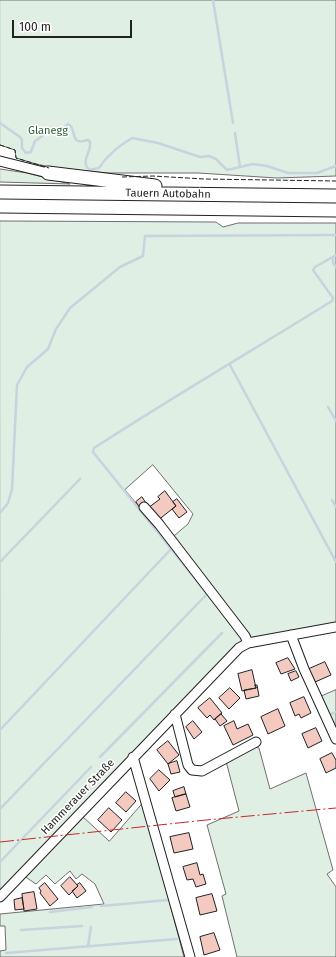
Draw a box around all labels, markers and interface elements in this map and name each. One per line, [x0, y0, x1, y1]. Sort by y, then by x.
scale bar [14, 12, 134, 38]
text: 100 m [19, 20, 51, 34]
park label: Glanegg [28, 124, 68, 138]
street label: Tauern Autobahn [125, 187, 211, 201]
street label: Hammerauer Straße [39, 756, 117, 838]

